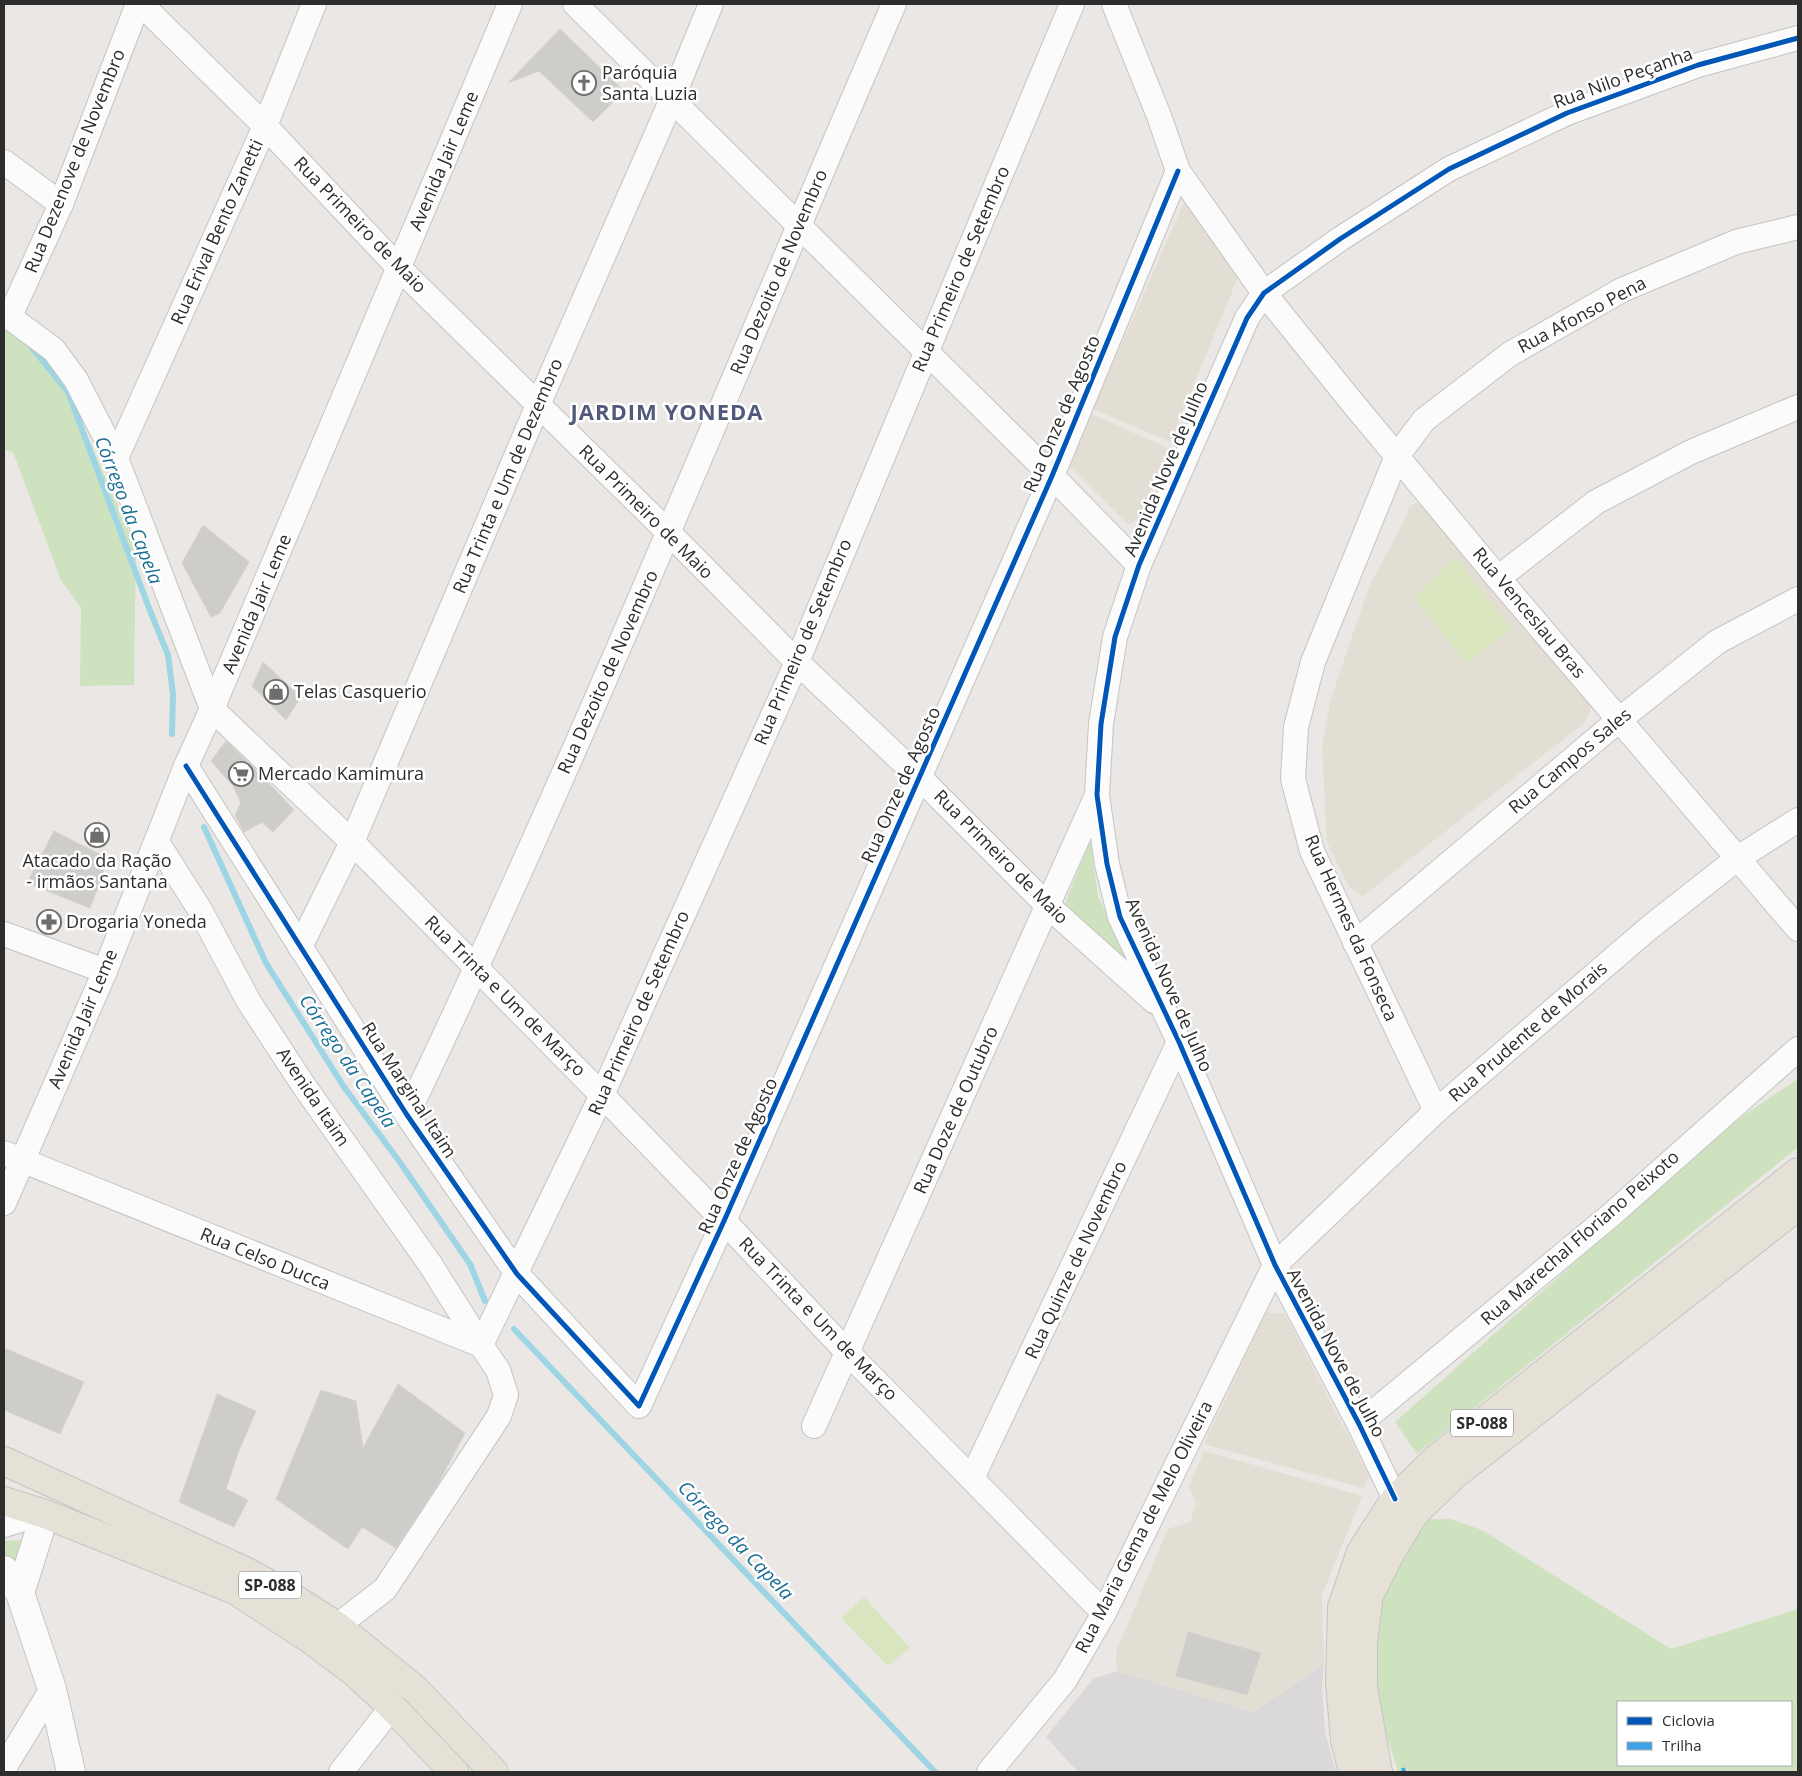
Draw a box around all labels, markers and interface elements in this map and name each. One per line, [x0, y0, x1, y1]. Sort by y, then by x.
street label: Rua Nilo Peçanha [1550, 41, 1696, 113]
street label: Rua Dezenove de Novembro [18, 45, 130, 276]
place label: Paróquia Santa Luzia [602, 60, 697, 105]
church icon: Paróquia Santa Luzia [571, 70, 597, 96]
street label: Avenida Jair Leme [403, 87, 483, 234]
street label: Rua Erival Bento Zanetti [164, 135, 268, 328]
street label: Rua Primeiro de Maio [289, 151, 432, 298]
street label: Rua Primeiro de Setembro [906, 162, 1014, 375]
street label: Rua Dezoito de Novembro [724, 165, 832, 378]
street label: Rua Afonso Pena [1513, 270, 1650, 358]
street label: Rua Onze de Agosto [1017, 331, 1105, 496]
street label: Rua Trinta e Um de Dezembro [447, 354, 568, 597]
street label: Avenida Nove de Julho [1117, 377, 1213, 560]
district label: JARDIM YONEDA [569, 396, 763, 426]
water label: Córrego da Capela [89, 432, 169, 588]
street label: Rua Primeiro de Maio [574, 439, 719, 584]
street label: Avenida Jair Leme [216, 530, 296, 677]
street label: Rua Primeiro de Setembro [748, 535, 856, 748]
street label: Rua Venceslau Bras [1468, 542, 1592, 683]
street label: Rua Dezoito de Novembro [551, 566, 663, 777]
shop icon: Telas Casquerio [263, 679, 289, 705]
place label: Telas Casquerio [294, 679, 427, 703]
street label: Rua Campos Sales [1503, 702, 1636, 819]
street label: Rua Onze de Agosto [855, 703, 945, 867]
supermarket icon: Mercado Kamimura [228, 761, 254, 787]
place label: Mercado Kamimura [258, 761, 424, 785]
street label: Rua Primeiro de Maio [929, 784, 1074, 929]
shop icon: Atacado da Ração - irmãos Santana [84, 822, 110, 848]
street label: Rua Hermes da Fonseca [1300, 831, 1404, 1025]
place label: Atacado da Ração - irmãos Santana [22, 848, 172, 893]
street label: Avenida Nove de Julho [1121, 894, 1219, 1075]
street label: Rua Primeiro de Setembro [582, 906, 694, 1119]
pharmacy icon: Drogaria Yoneda [36, 909, 62, 935]
place label: Drogaria Yoneda [66, 909, 207, 933]
street label: Rua Trinta e Um de Março [420, 909, 592, 1081]
street label: Avenida Jair Leme [42, 945, 122, 1092]
street label: Rua Prudente de Morais [1443, 956, 1612, 1107]
water label: Córrego da Capela [293, 989, 403, 1133]
street label: Rua Marginal Itaim [357, 1017, 463, 1162]
street label: Rua Doze de Outubro [907, 1022, 1003, 1197]
street label: Avenida Itaim [272, 1042, 356, 1151]
street label: Rua Onze de Agosto [692, 1074, 782, 1238]
street label: Rua Marechal Floriano Peixoto [1475, 1144, 1684, 1330]
street label: Rua Quinze de Novembro [1019, 1157, 1132, 1362]
street label: Rua Celso Ducca [197, 1221, 334, 1295]
street label: Rua Trinta e Um de Março [734, 1231, 903, 1405]
street label: Avenida Nove de Julho [1282, 1264, 1392, 1441]
street label: Rua Maria Gema de Melo Oliveira [1069, 1396, 1217, 1657]
road number: SP-088 [1451, 1410, 1513, 1436]
water label: Córrego da Capela [672, 1475, 800, 1605]
road number: SP-088 [239, 1572, 301, 1598]
legend [1617, 1701, 1792, 1766]
text: Ciclovia [1662, 1710, 1715, 1730]
text: Trilha [1662, 1735, 1702, 1755]

